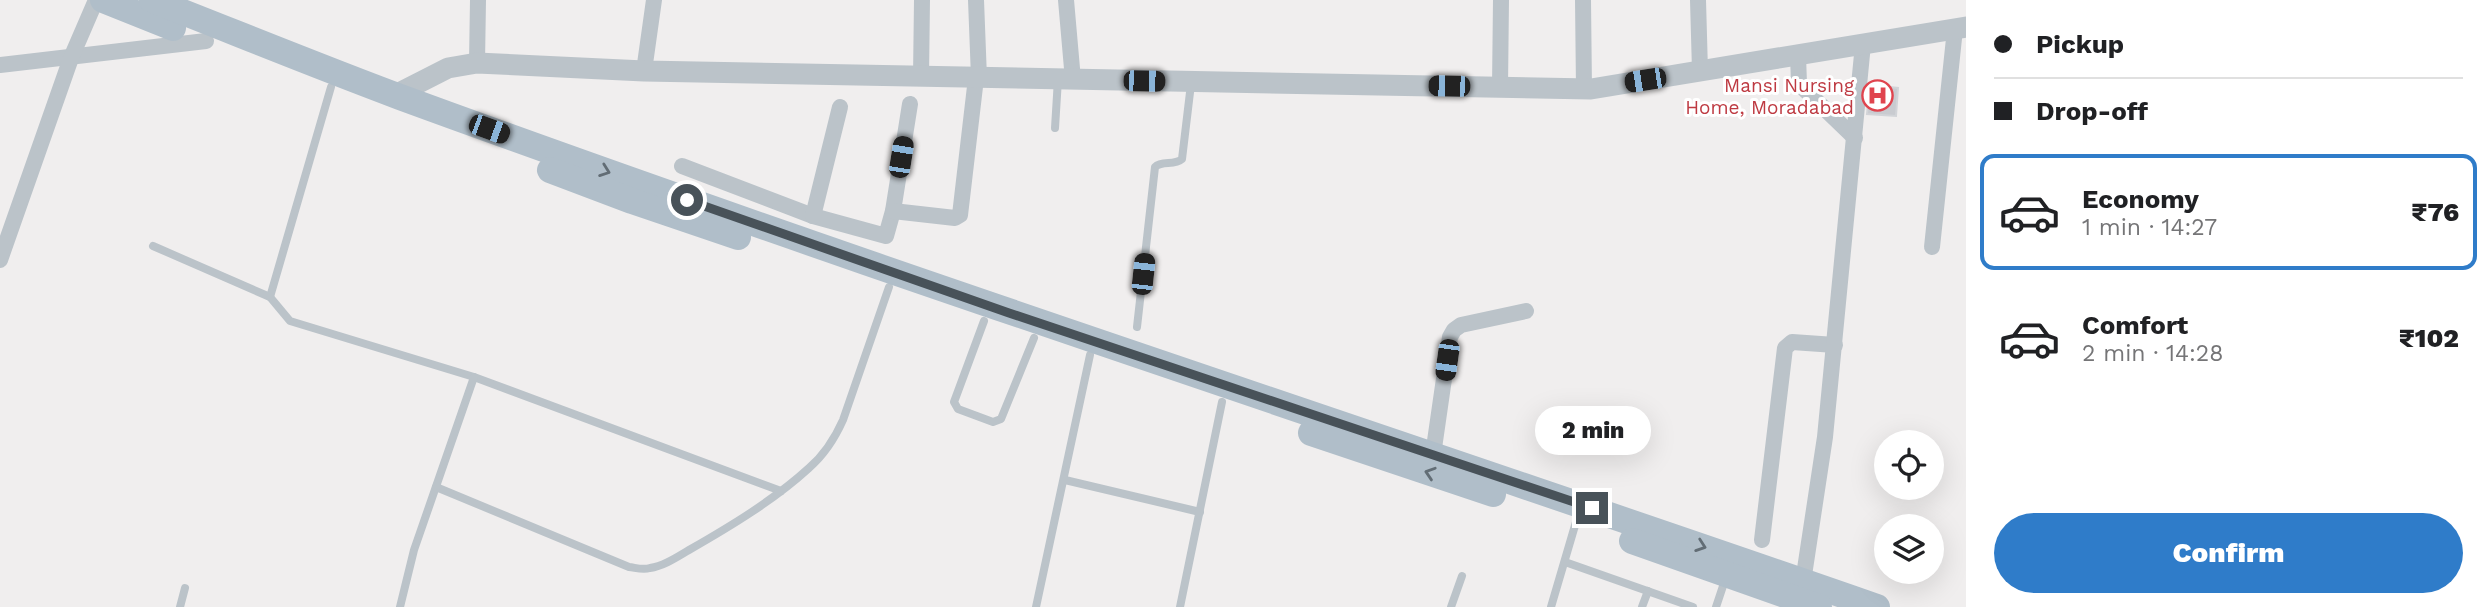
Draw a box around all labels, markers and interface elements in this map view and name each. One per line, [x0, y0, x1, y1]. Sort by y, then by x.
text: Pickup [2036, 29, 2124, 59]
car [1623, 66, 1668, 94]
car [1123, 70, 1166, 92]
place label: Mansi Nursing Home, Moradabad [1685, 74, 1855, 119]
car [1428, 75, 1471, 97]
hospital icon: Mansi Nursing Home, Moradabad [1860, 79, 1894, 113]
text: Drop-off [2036, 96, 2148, 126]
car [466, 112, 513, 146]
car [888, 135, 915, 179]
one-way arrow [599, 163, 611, 177]
icon: car [1998, 181, 2061, 244]
route start [671, 184, 703, 216]
text: Economy [2082, 184, 2199, 214]
text: ₹76 [2411, 197, 2459, 227]
text: 1 min · 14:27 [2082, 214, 2217, 241]
car [1131, 252, 1156, 296]
icon: car [1998, 307, 2061, 370]
text: Comfort [2082, 310, 2188, 340]
text: ₹102 [2399, 323, 2459, 353]
car [1434, 338, 1461, 382]
text: 2 min · 14:28 [2082, 340, 2223, 367]
callout: 2 min [1534, 406, 1650, 456]
text: 2 min [1562, 417, 1624, 444]
map controls [1874, 430, 1944, 584]
button: locate [1874, 430, 1944, 500]
one-way arrow [1424, 467, 1437, 481]
route end [1576, 492, 1608, 524]
button: Confirm [1994, 513, 2463, 593]
button: layers [1874, 514, 1944, 584]
one-way arrow [1695, 538, 1707, 552]

